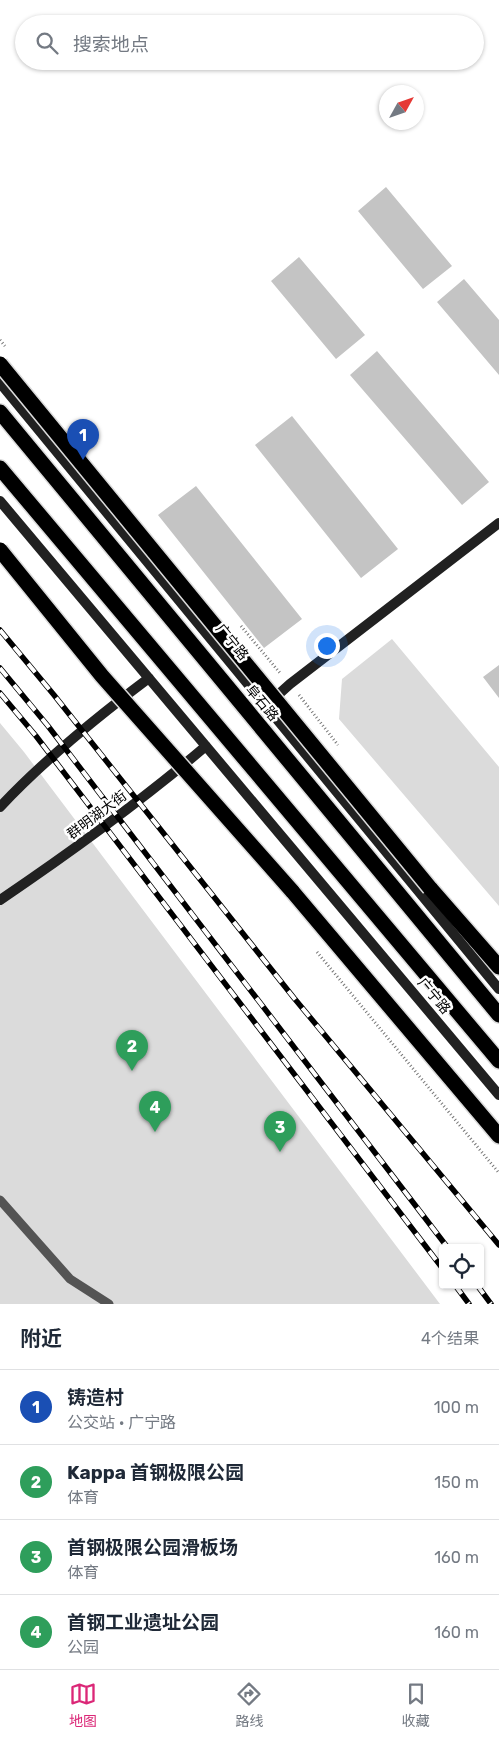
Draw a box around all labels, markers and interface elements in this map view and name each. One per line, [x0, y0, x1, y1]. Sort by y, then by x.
search box [15, 15, 484, 70]
icon: search [33, 29, 61, 57]
text: 搜索地点 [73, 33, 149, 56]
north arrow [379, 85, 424, 130]
pin: 1 [67, 419, 99, 460]
street label: 广宁路 [212, 620, 252, 664]
your location [314, 633, 340, 659]
street label: 阜石路 [242, 681, 282, 725]
street label: 群明湖大街 [64, 787, 130, 843]
street label: 广宁路 [414, 974, 454, 1018]
pin: 2 [116, 1030, 148, 1071]
pin: 4 [139, 1091, 171, 1132]
pin: 3 [264, 1111, 296, 1152]
map controls [439, 1244, 484, 1289]
button: locate [439, 1244, 484, 1289]
text: 附近 [20, 1326, 62, 1351]
text: 4个结果 [421, 1329, 479, 1348]
text: 铸造村 [67, 1386, 124, 1409]
text: 1 [32, 1398, 40, 1417]
text: 100 m [434, 1398, 479, 1417]
text: 公交站 · 广宁路 [67, 1413, 176, 1432]
text: Kappa 首钢极限公园 [67, 1461, 244, 1484]
text: 2 [31, 1473, 41, 1492]
text: 150 m [434, 1473, 479, 1492]
text: 体育 [67, 1488, 99, 1507]
text: 首钢极限公园滑板场 [67, 1536, 238, 1559]
text: 3 [31, 1548, 41, 1567]
text: 160 m [434, 1548, 479, 1567]
text: 体育 [67, 1563, 99, 1582]
text: 首钢工业遗址公园 [67, 1611, 219, 1634]
text: 4 [31, 1623, 41, 1642]
text: 160 m [434, 1623, 479, 1642]
text: 公园 [67, 1638, 99, 1657]
tab: 地图 [69, 1680, 97, 1730]
tab: 路线 [235, 1680, 263, 1730]
tab: 收藏 [402, 1680, 430, 1730]

